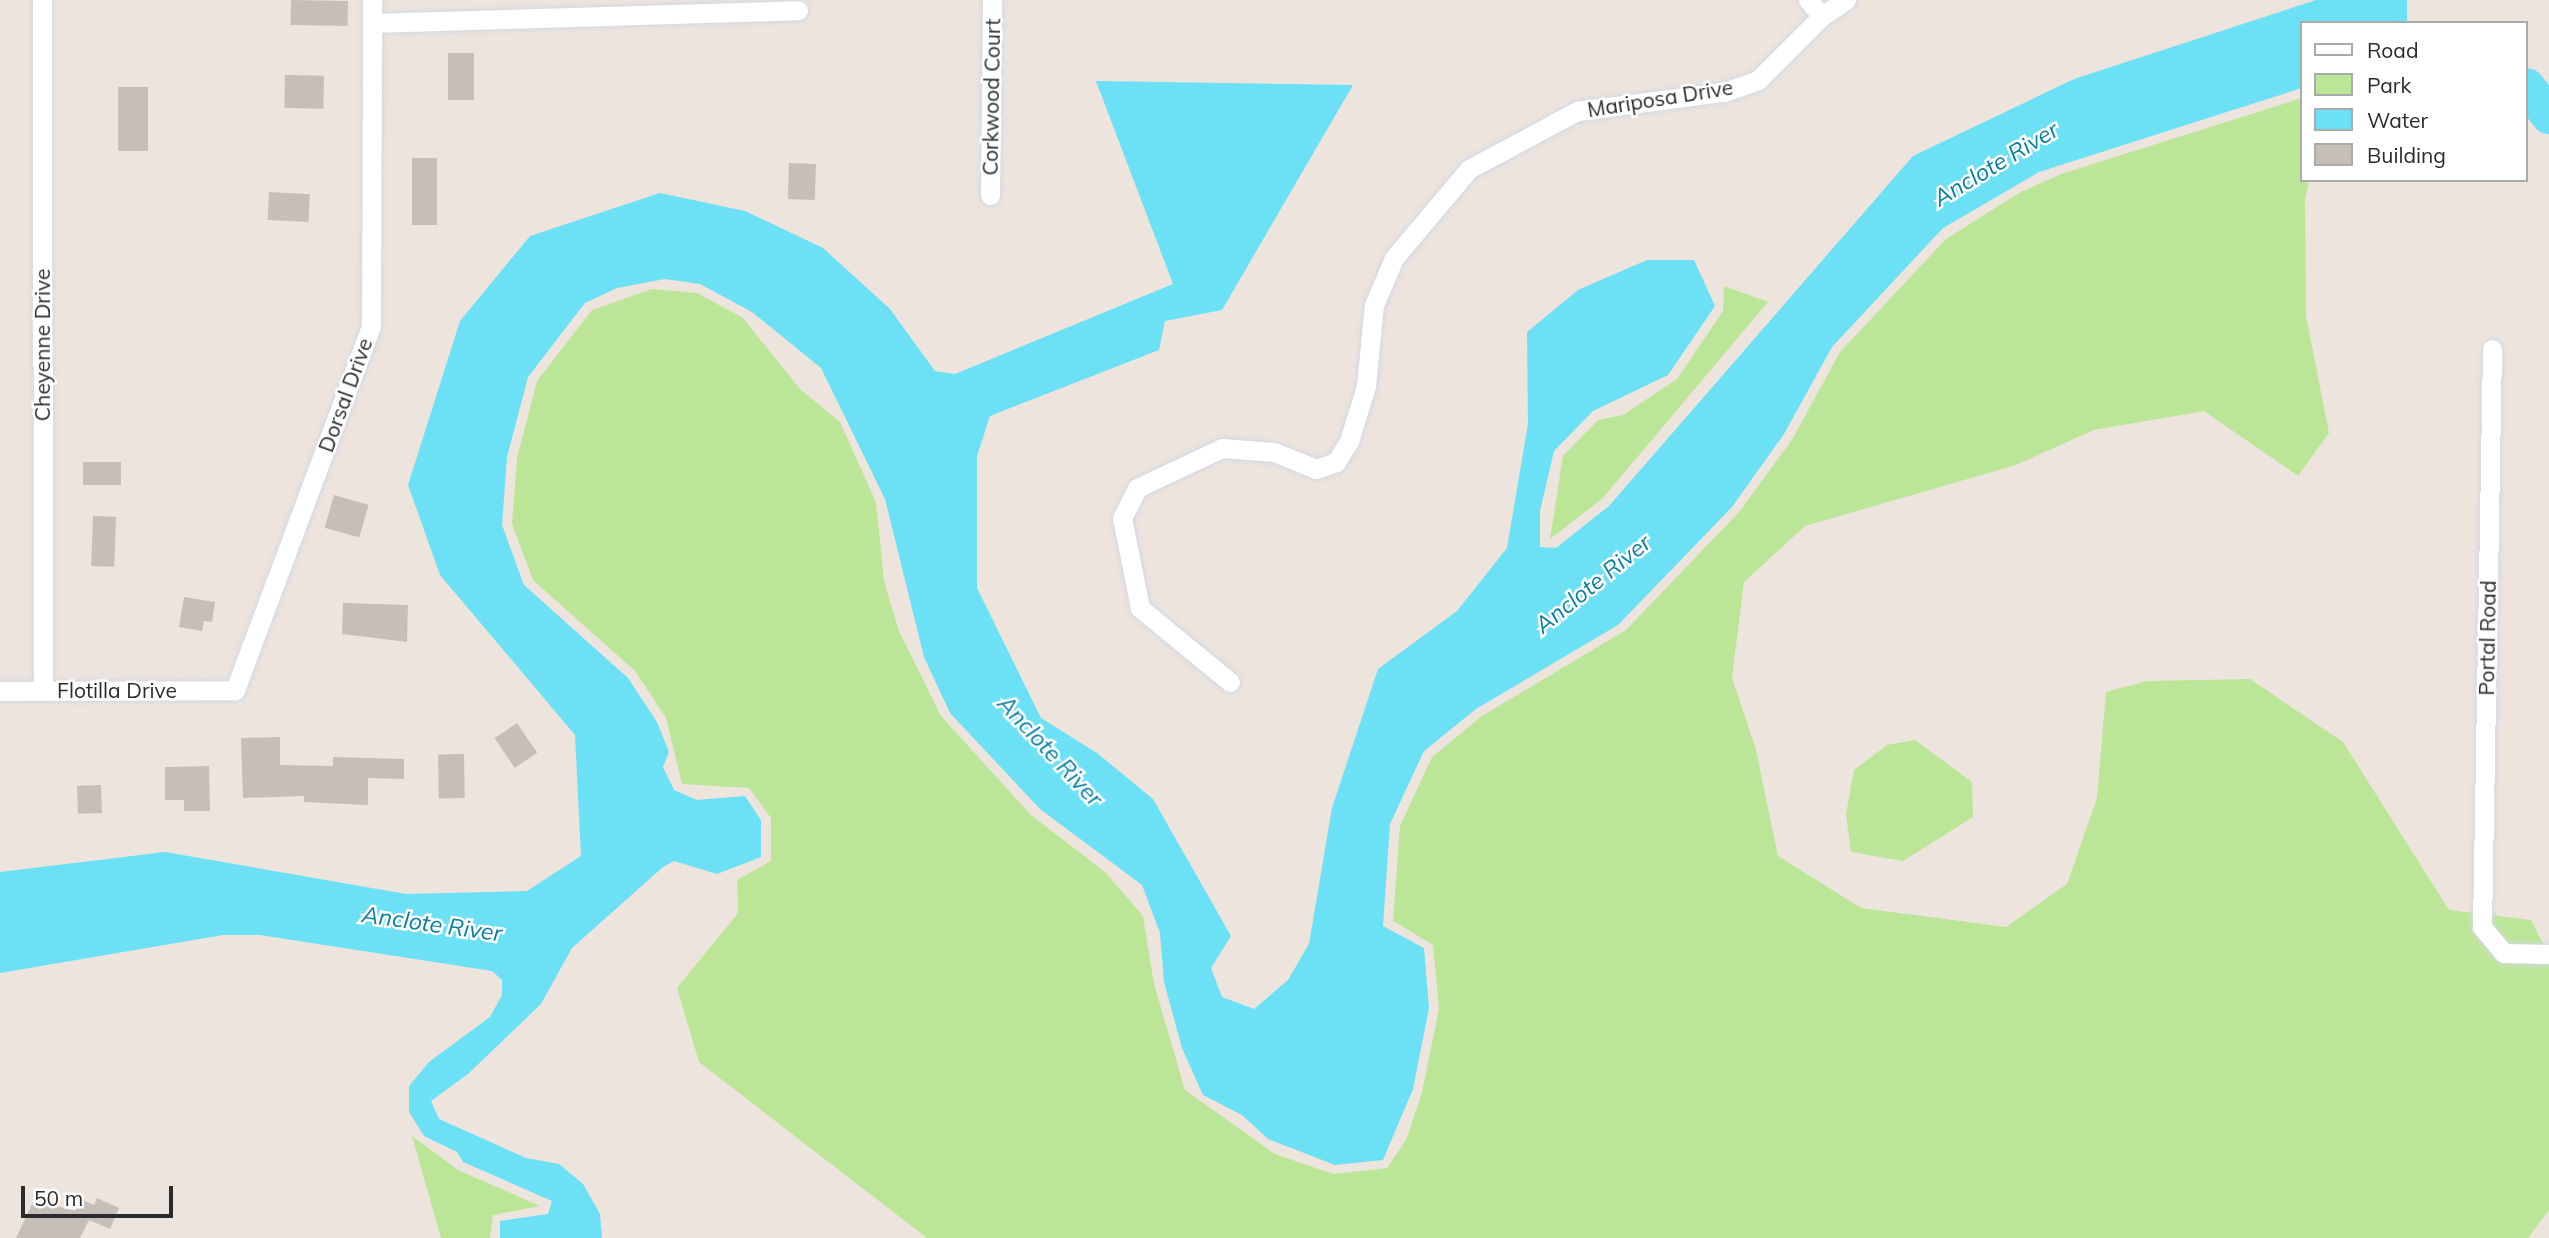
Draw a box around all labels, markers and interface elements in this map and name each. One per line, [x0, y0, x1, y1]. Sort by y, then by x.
street label: Corkwood Court [977, 18, 1005, 176]
legend [2300, 21, 2528, 182]
text: Road [2367, 37, 2418, 63]
text: Park [2367, 72, 2411, 98]
street label: Mariposa Drive [1585, 74, 1735, 122]
text: Water [2367, 107, 2428, 133]
water label: Anclote River [1928, 116, 2064, 212]
text: Building [2367, 142, 2446, 168]
street label: Cheyenne Drive [29, 269, 55, 421]
street label: Dorsal Drive [313, 335, 377, 455]
water label: Anclote River [1530, 529, 1656, 639]
street label: Portal Road [2473, 580, 2501, 696]
street label: Flotilla Drive [57, 677, 177, 703]
water label: Anclote River [992, 690, 1108, 812]
water label: Anclote River [360, 901, 504, 947]
scale bar [24, 1172, 177, 1216]
text: 50 m [34, 1185, 83, 1211]

